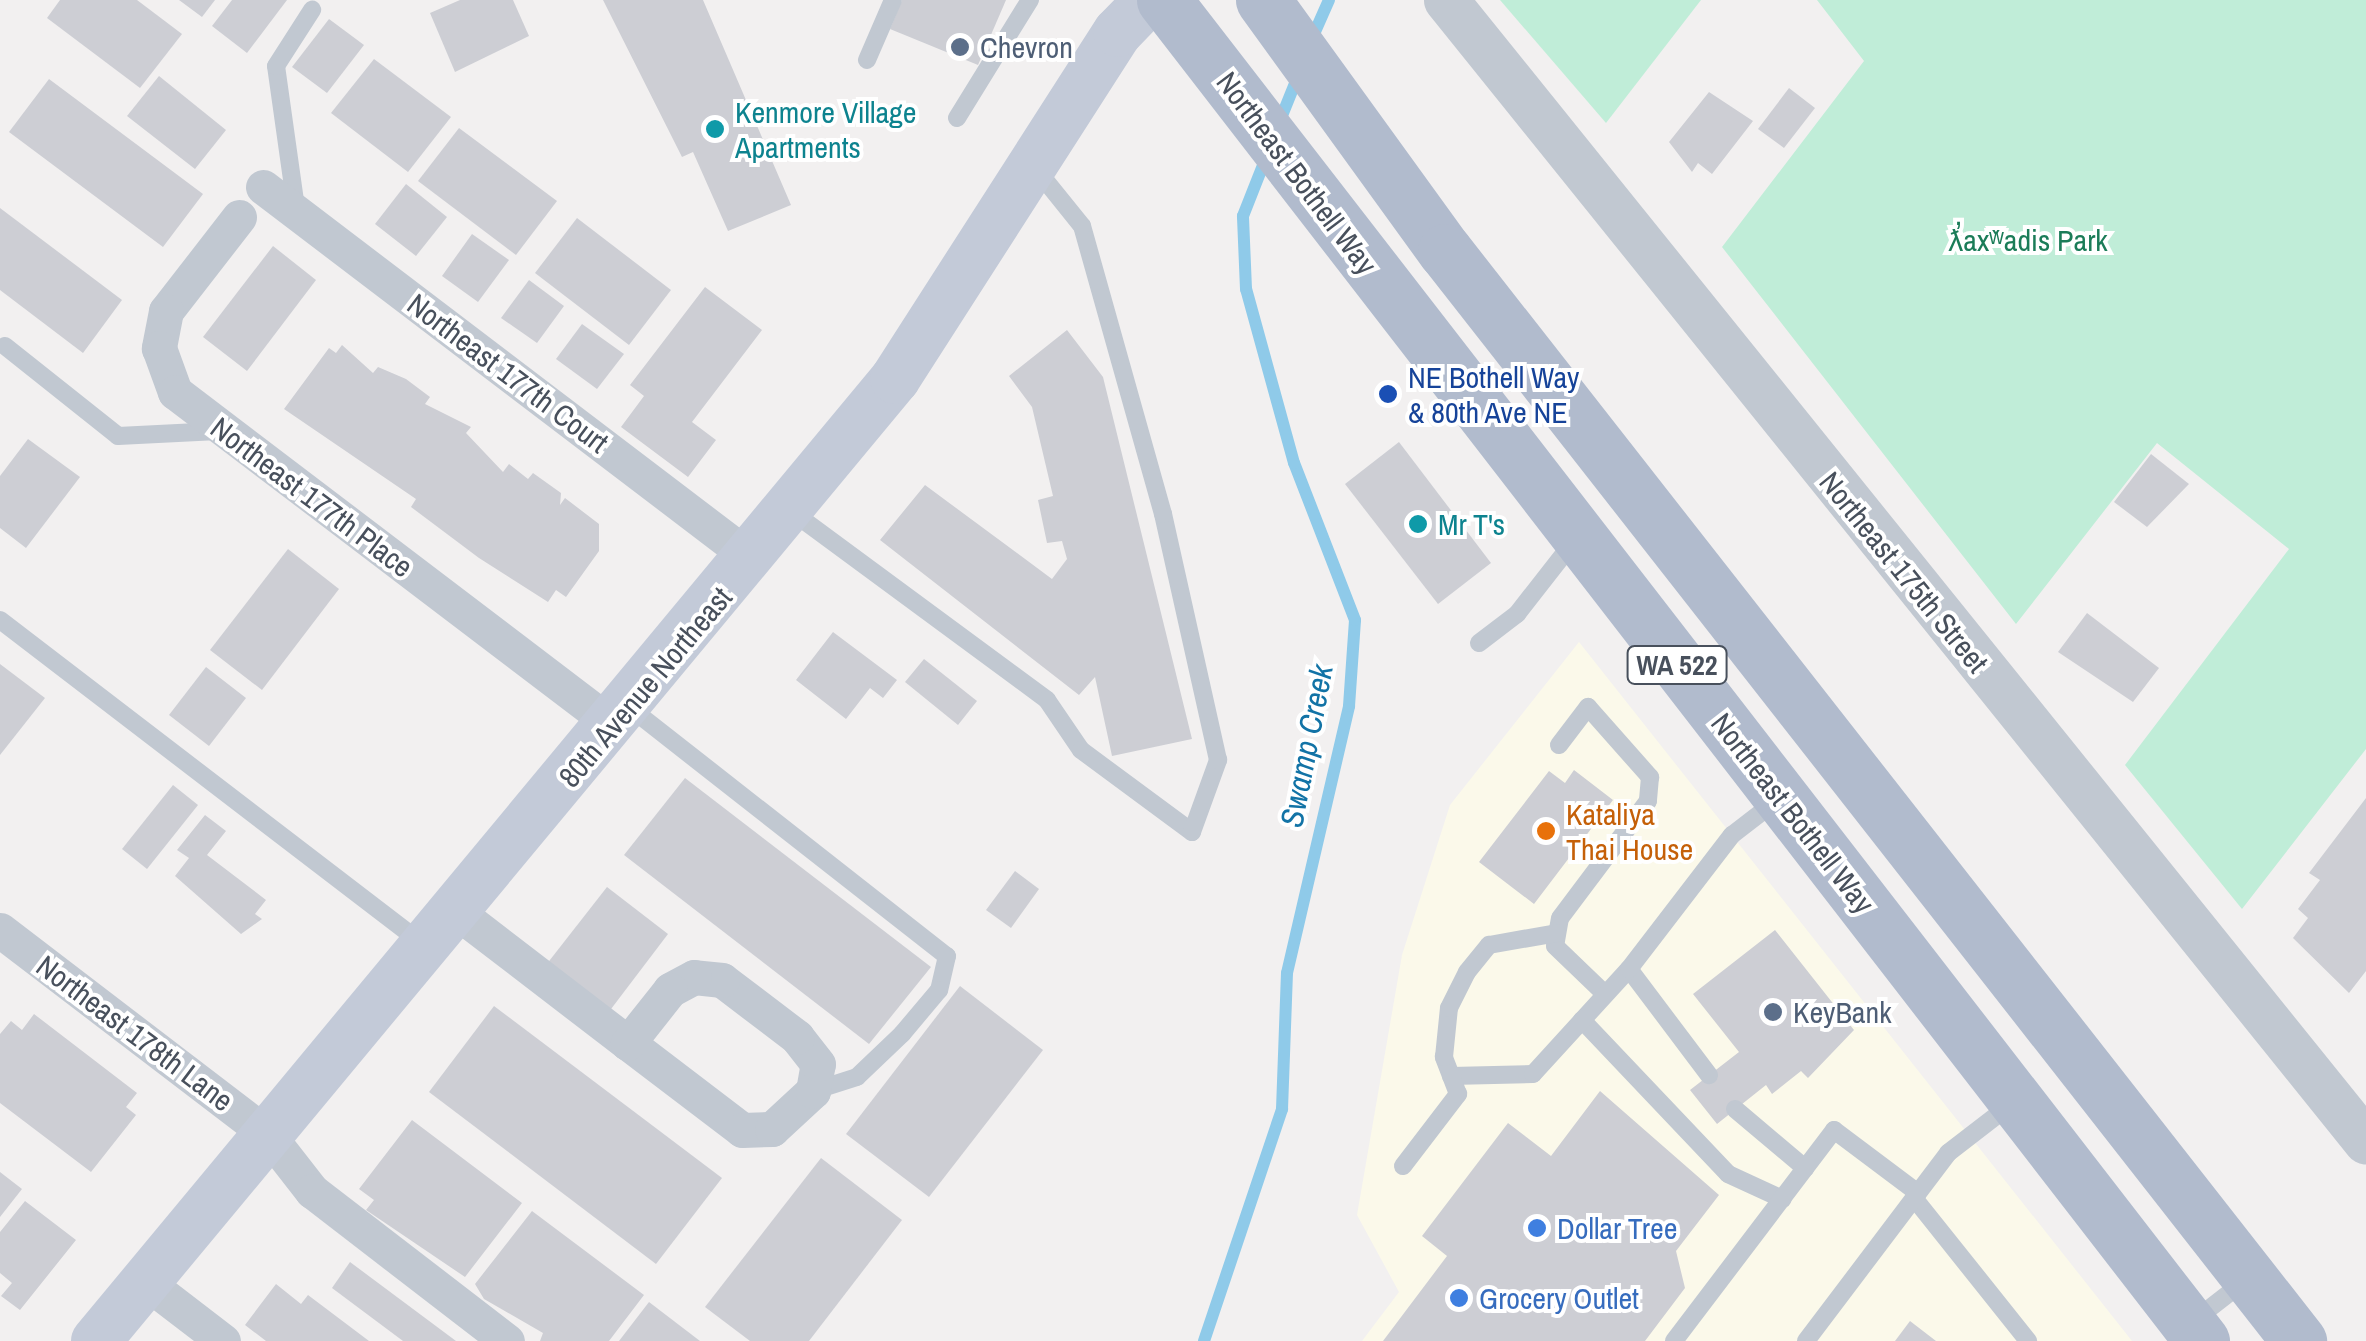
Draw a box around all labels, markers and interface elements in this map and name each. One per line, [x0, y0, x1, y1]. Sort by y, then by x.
place label: Chevron [980, 29, 1073, 65]
marker: Chevron [949, 36, 971, 58]
street label: Northeast Bothell Way [1209, 65, 1385, 281]
place label: Kenmore Village Apartments [735, 94, 916, 164]
marker: Kenmore Village Apartments [704, 118, 726, 140]
park label: ƛ̕ax̌ʷadis Park [1948, 222, 2108, 258]
street label: Northeast 177th Court [401, 286, 615, 460]
place label: NE Bothell Way & 80th Ave NE [1408, 359, 1579, 430]
marker: NE Bothell Way & 80th Ave NE [1377, 383, 1399, 405]
street label: Northeast 177th Place [204, 409, 420, 585]
street label: Northeast 175th Street [1812, 464, 1996, 680]
place label: Mr T's [1438, 506, 1506, 542]
marker: Mr T's [1407, 513, 1429, 535]
street label: 80th Avenue Northeast [550, 579, 740, 795]
road number: WA 522 [1624, 642, 1730, 688]
water label: Swamp Creek [1272, 661, 1342, 831]
street label: Northeast Bothell Way [1704, 706, 1882, 920]
place label: Kataliya Thai House [1566, 796, 1693, 866]
marker: Kataliya Thai House [1535, 820, 1557, 842]
street label: Northeast 178th Lane [30, 947, 240, 1119]
place label: KeyBank [1793, 994, 1891, 1030]
marker: KeyBank [1762, 1001, 1784, 1023]
place label: Dollar Tree [1557, 1210, 1678, 1246]
marker: Dollar Tree [1526, 1217, 1548, 1239]
place label: Grocery Outlet [1479, 1280, 1639, 1316]
marker: Grocery Outlet [1448, 1287, 1470, 1309]

